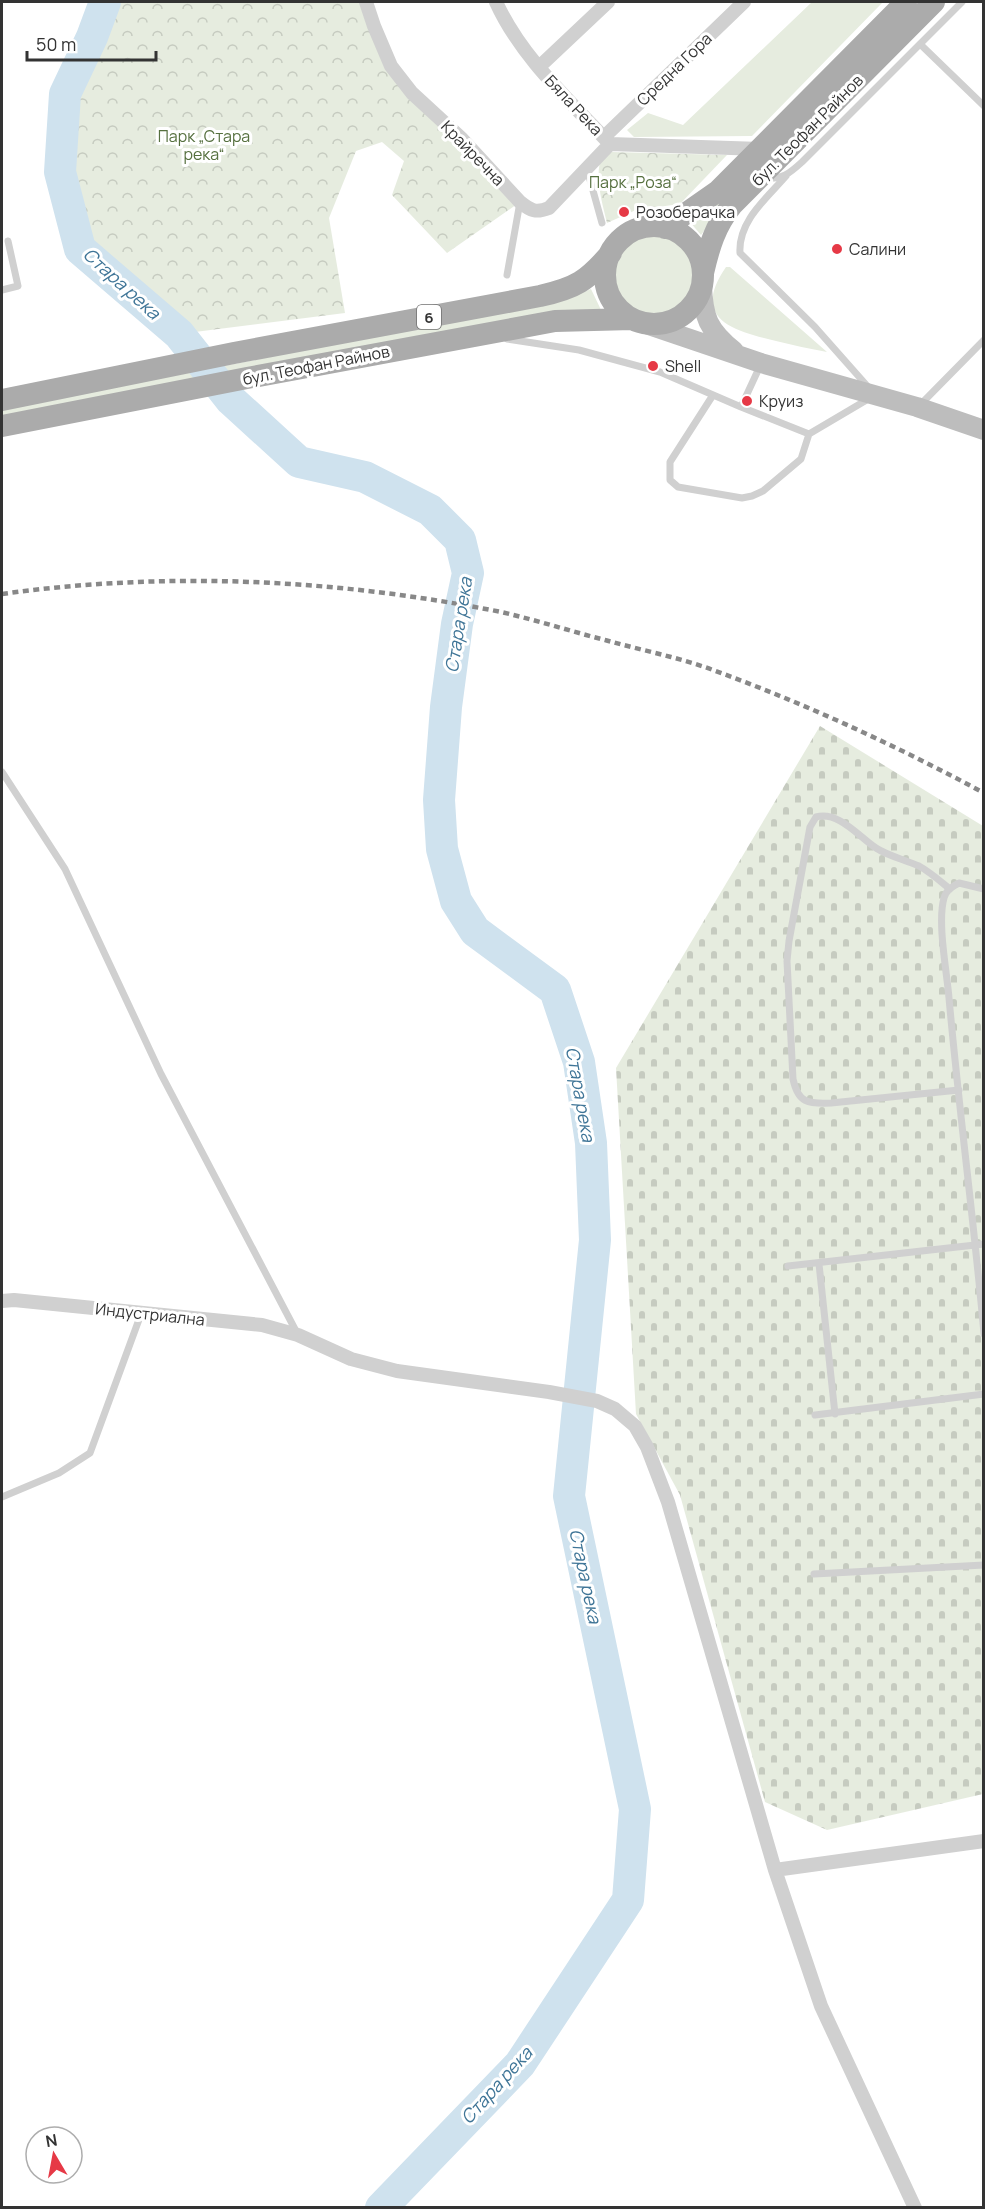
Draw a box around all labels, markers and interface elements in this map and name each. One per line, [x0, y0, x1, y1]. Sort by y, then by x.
scale bar [27, 24, 156, 62]
street label: Средна Гора [632, 28, 716, 110]
text: 50 m [36, 32, 76, 56]
street label: бул. Теофан Райнов [747, 69, 868, 190]
street label: Бяла Река [540, 70, 608, 140]
street label: Крайречна [436, 116, 510, 190]
park label: Парк „Стара река“ [158, 125, 250, 165]
park label: Парк „Роза“ [589, 171, 677, 193]
place label: Розоберачка [636, 201, 735, 223]
marker: Розоберачка [617, 205, 631, 219]
place label: Салини [849, 238, 906, 260]
water label: Стара река [78, 242, 166, 325]
marker: Салини [830, 242, 844, 256]
road number: 6 [417, 305, 441, 329]
street label: бул. Теофан Райнов [241, 340, 392, 390]
place label: Shell [665, 355, 701, 377]
marker: Shell [646, 359, 660, 373]
place label: Круиз [759, 390, 803, 412]
marker: Круиз [740, 394, 754, 408]
water label: Стара река [439, 575, 478, 674]
water label: Стара река [561, 1045, 601, 1144]
street label: Индустриална [94, 1297, 206, 1331]
water label: Стара река [564, 1527, 608, 1626]
water label: Стара река [455, 2041, 538, 2129]
north arrow [24, 2125, 84, 2185]
text: N [44, 2128, 59, 2152]

